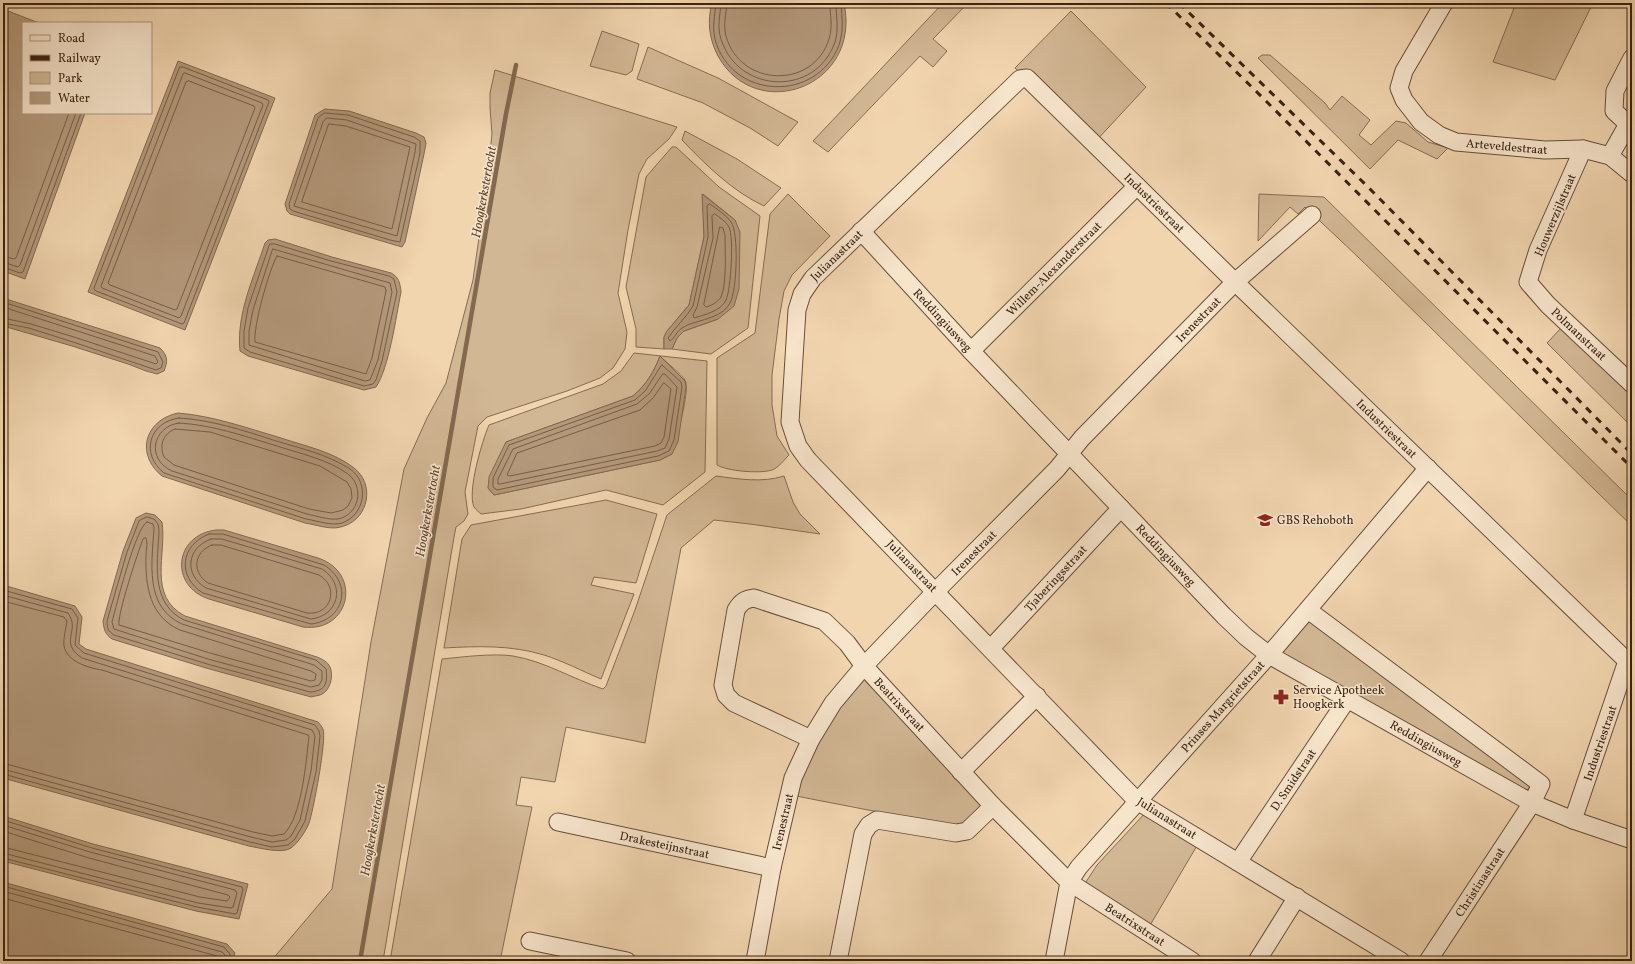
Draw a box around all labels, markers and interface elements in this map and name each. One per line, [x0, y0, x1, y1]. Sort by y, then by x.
legend [22, 22, 152, 114]
text: Road [58, 31, 85, 47]
text: Railway [58, 51, 101, 67]
text: Park [58, 71, 83, 87]
text: Water [58, 91, 90, 107]
street label: Arteveldestraat [1465, 136, 1548, 159]
water label: Hoogkerkstertocht [468, 144, 502, 240]
street label: Industriestraat [1120, 170, 1187, 237]
street label: Houwerzijlstraat [1531, 172, 1581, 259]
street label: Willem-Alexanderstraat [1004, 218, 1106, 320]
street label: Julianastraat [807, 227, 867, 285]
street label: Reddingiusweg [909, 286, 975, 356]
street label: Irenestraat [1173, 294, 1225, 347]
street label: Polmanstraat [1547, 305, 1609, 365]
street label: Industriestraat [1352, 396, 1420, 463]
water label: Hoogkerkstertocht [412, 463, 446, 559]
school or university icon: GBS Rehoboth [1256, 511, 1274, 529]
place label: GBS Rehoboth [1277, 513, 1354, 529]
street label: Reddingiusweg [1132, 521, 1199, 590]
street label: Irenestraat [948, 527, 1001, 580]
street label: Julianastraat [882, 537, 940, 596]
street label: Tjaberingsstraat [1021, 542, 1091, 616]
street label: Prinses Margrietstraat [1178, 658, 1269, 757]
street label: Beatrixstraat [870, 675, 928, 736]
place label: Service Apotheek Hoogkerk [1293, 683, 1385, 713]
pharmacy icon: Service Apotheek Hoogkerk [1272, 688, 1290, 706]
street label: Industriestraat [1581, 703, 1621, 783]
street label: Reddingiusweg [1387, 718, 1465, 771]
street label: D. Smidstraat [1267, 746, 1321, 815]
water label: Hoogkerkstertocht [357, 782, 391, 878]
street label: Irenestraat [769, 792, 798, 852]
street label: Julianastraat [1134, 794, 1199, 843]
street label: Drakesteijnstraat [618, 828, 711, 863]
street label: Christinastraat [1452, 845, 1509, 920]
street label: Beatrixstraat [1101, 900, 1168, 951]

